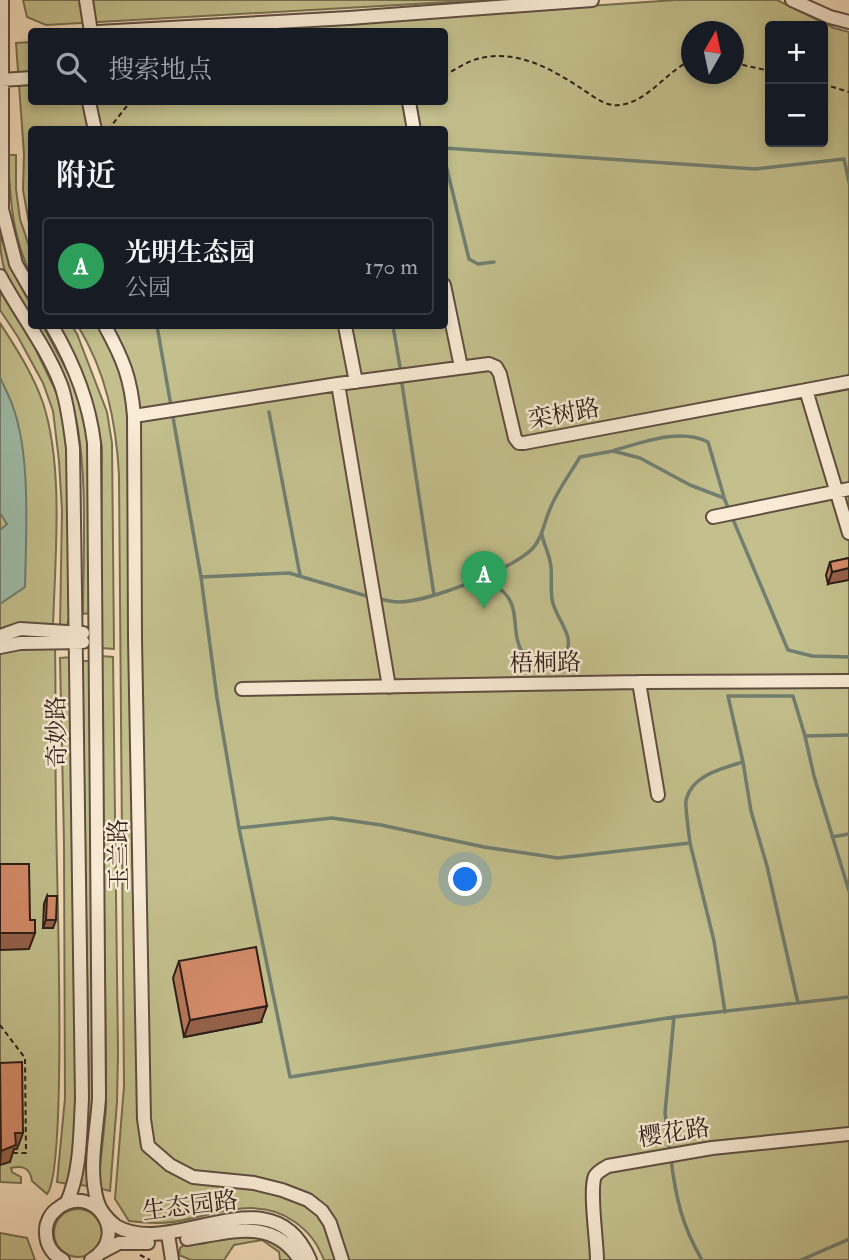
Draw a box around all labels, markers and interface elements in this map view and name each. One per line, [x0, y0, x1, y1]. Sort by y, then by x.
north arrow [681, 21, 744, 84]
map controls [765, 21, 828, 147]
button: + [765, 21, 828, 84]
search box [28, 28, 448, 105]
icon: search [52, 48, 90, 86]
text: 搜索地点 [108, 54, 212, 86]
button: − [765, 84, 828, 147]
text: 附近 [56, 157, 116, 194]
text: 光明生态园 [125, 237, 255, 269]
text: A [74, 252, 88, 281]
text: 170 m [365, 252, 418, 281]
text: 公园 [125, 273, 171, 302]
street label: 栾树路 [526, 392, 602, 436]
pin: A [461, 551, 507, 609]
street label: 梧桐路 [509, 647, 581, 679]
street label: 奇妙路 [41, 696, 73, 768]
street label: 玉兰路 [103, 819, 135, 891]
your location [448, 862, 482, 896]
street label: 樱花路 [636, 1112, 712, 1154]
street label: 生态园路 [140, 1185, 240, 1227]

